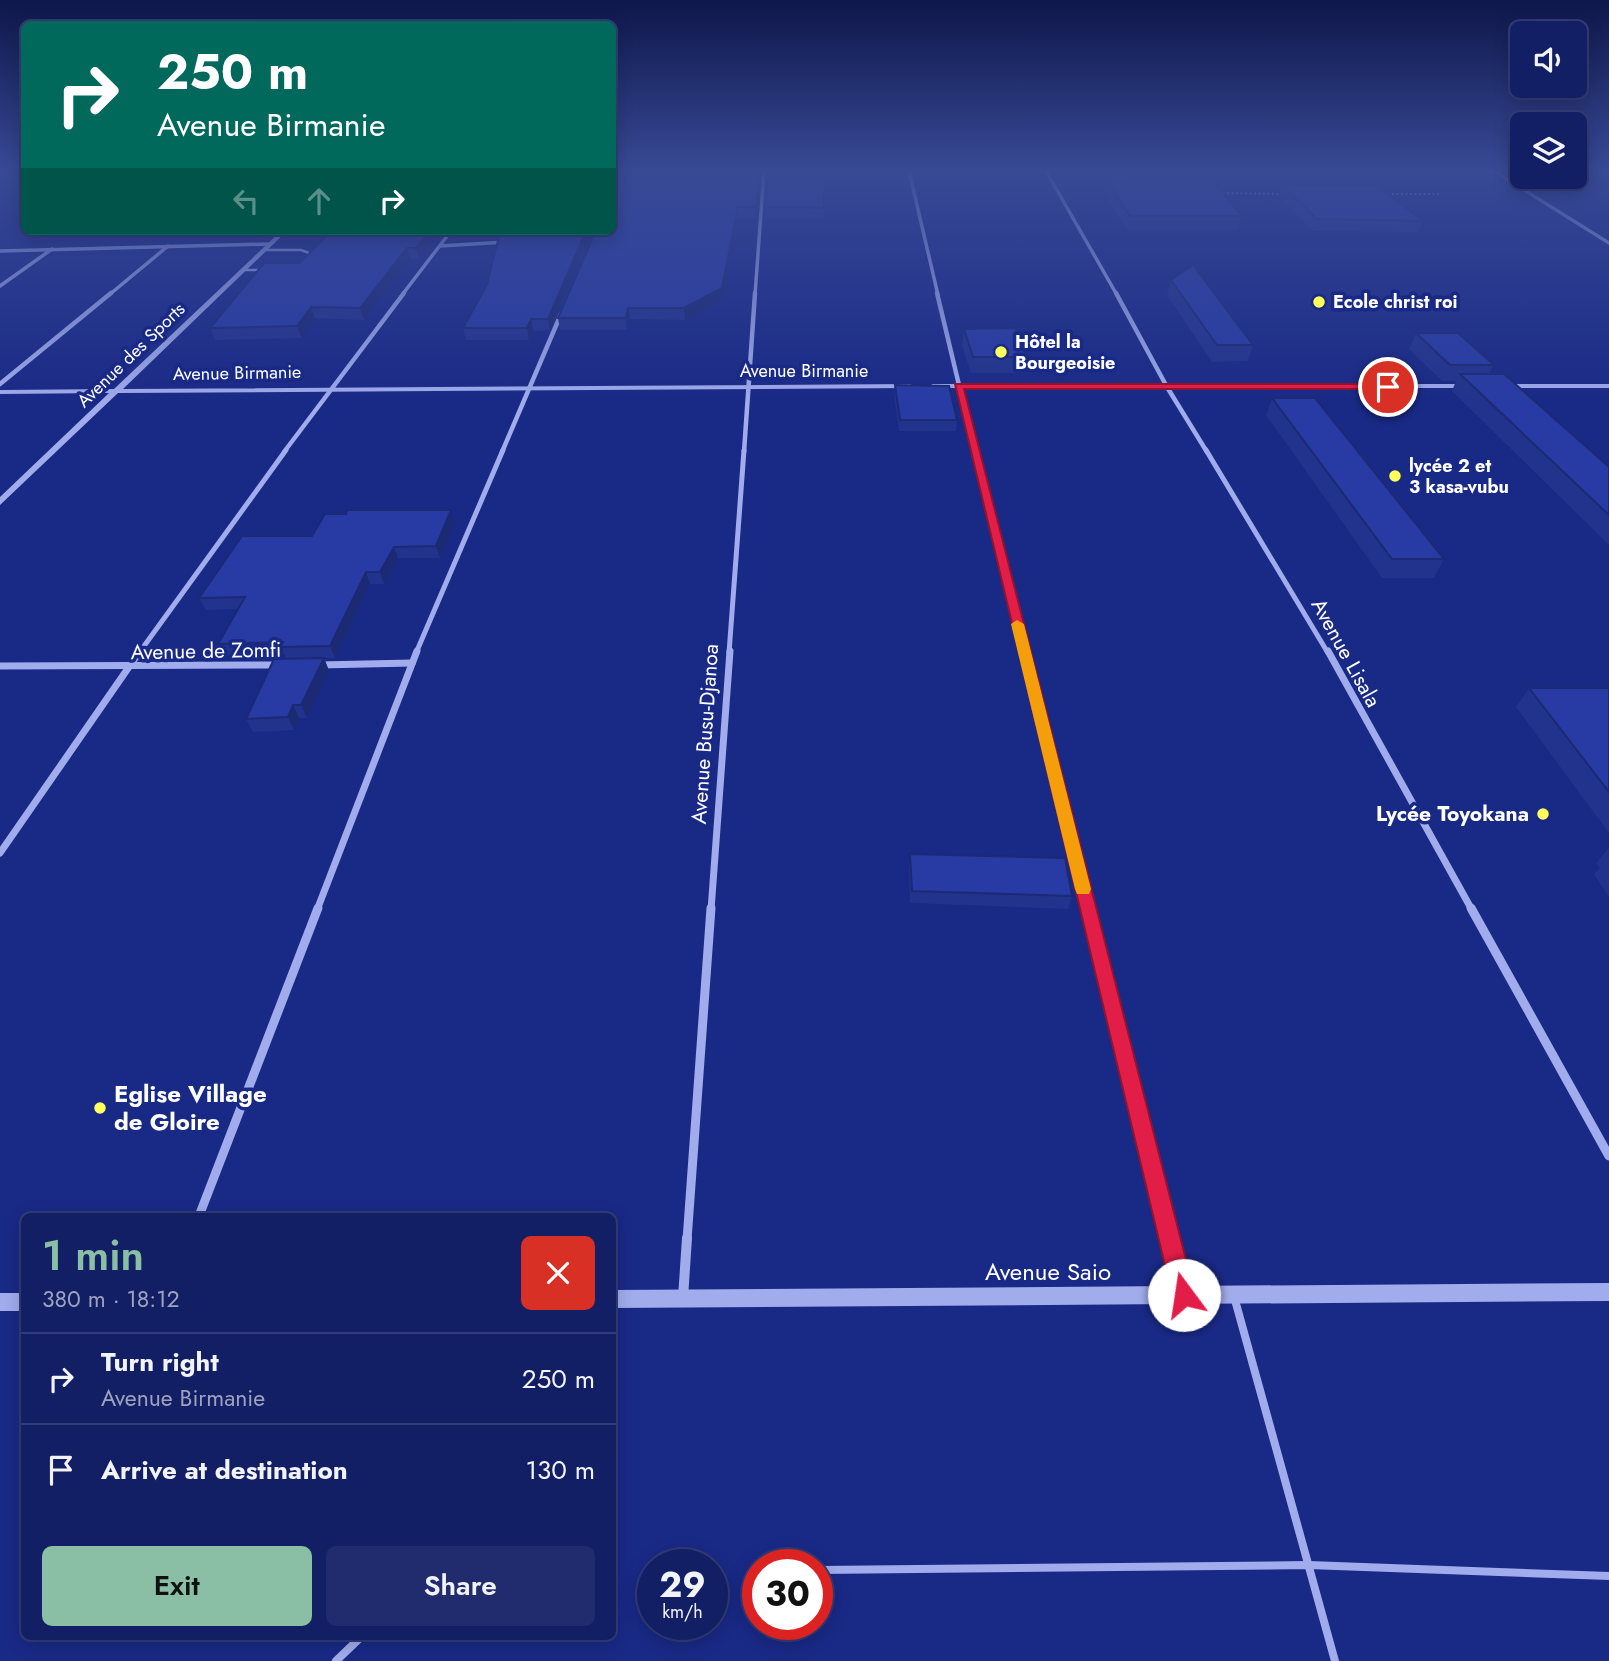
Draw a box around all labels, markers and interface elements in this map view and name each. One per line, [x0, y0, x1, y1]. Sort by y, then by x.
map controls [1510, 21, 1587, 189]
button: sound [1510, 21, 1587, 98]
text: 250 m [157, 37, 308, 107]
icon: right [42, 49, 133, 140]
text: Avenue Birmanie [157, 102, 385, 148]
button: layers [1510, 112, 1587, 189]
icon: left [227, 182, 265, 220]
icon: ahead [300, 182, 338, 220]
icon: right [373, 182, 411, 220]
place label: Ecole christ roi [1333, 289, 1458, 315]
marker: Ecole christ roi [1311, 294, 1327, 310]
street label: Avenue des Sports [71, 297, 191, 413]
place label: Hôtel la Bourgeoisie [1015, 329, 1115, 376]
marker: Hôtel la Bourgeoisie [993, 344, 1009, 360]
pin [1358, 357, 1418, 417]
street label: Avenue Birmanie [740, 358, 868, 384]
street label: Avenue Birmanie [173, 359, 301, 387]
icon: arrive [1369, 368, 1407, 406]
place label: lycée 2 et 3 kasa-vubu [1409, 453, 1509, 500]
marker: lycée 2 et 3 kasa-vubu [1387, 468, 1403, 484]
street label: Avenue Lisala [1304, 593, 1388, 713]
street label: Avenue de Zomfi [130, 635, 282, 667]
street label: Avenue Busu-Djanoa [684, 643, 726, 825]
place label: Lycée Toyokana [1376, 799, 1529, 829]
marker: Lycée Toyokana [1535, 806, 1551, 822]
place label: Eglise Village de Gloire [114, 1076, 267, 1139]
marker: Eglise Village de Gloire [92, 1100, 108, 1116]
text: 1 min [42, 1225, 144, 1286]
button: close [521, 1236, 595, 1310]
street label: Avenue Saio [985, 1254, 1111, 1289]
position arrow [1147, 1258, 1221, 1332]
text: 380 m · 18:12 [42, 1282, 180, 1316]
text: Turn right [101, 1343, 219, 1381]
icon: right [42, 1360, 80, 1398]
text: 250 m [522, 1360, 595, 1398]
text: Avenue Birmanie [101, 1381, 265, 1415]
icon: arrive [42, 1451, 80, 1489]
text: Arrive at destination [101, 1451, 348, 1489]
text: 130 m [525, 1451, 595, 1489]
button: Exit [42, 1546, 312, 1626]
button: Share [326, 1546, 595, 1626]
speed limit sign: 30 [742, 1549, 833, 1640]
text: 29 [659, 1560, 706, 1610]
text: km/h [662, 1599, 703, 1625]

